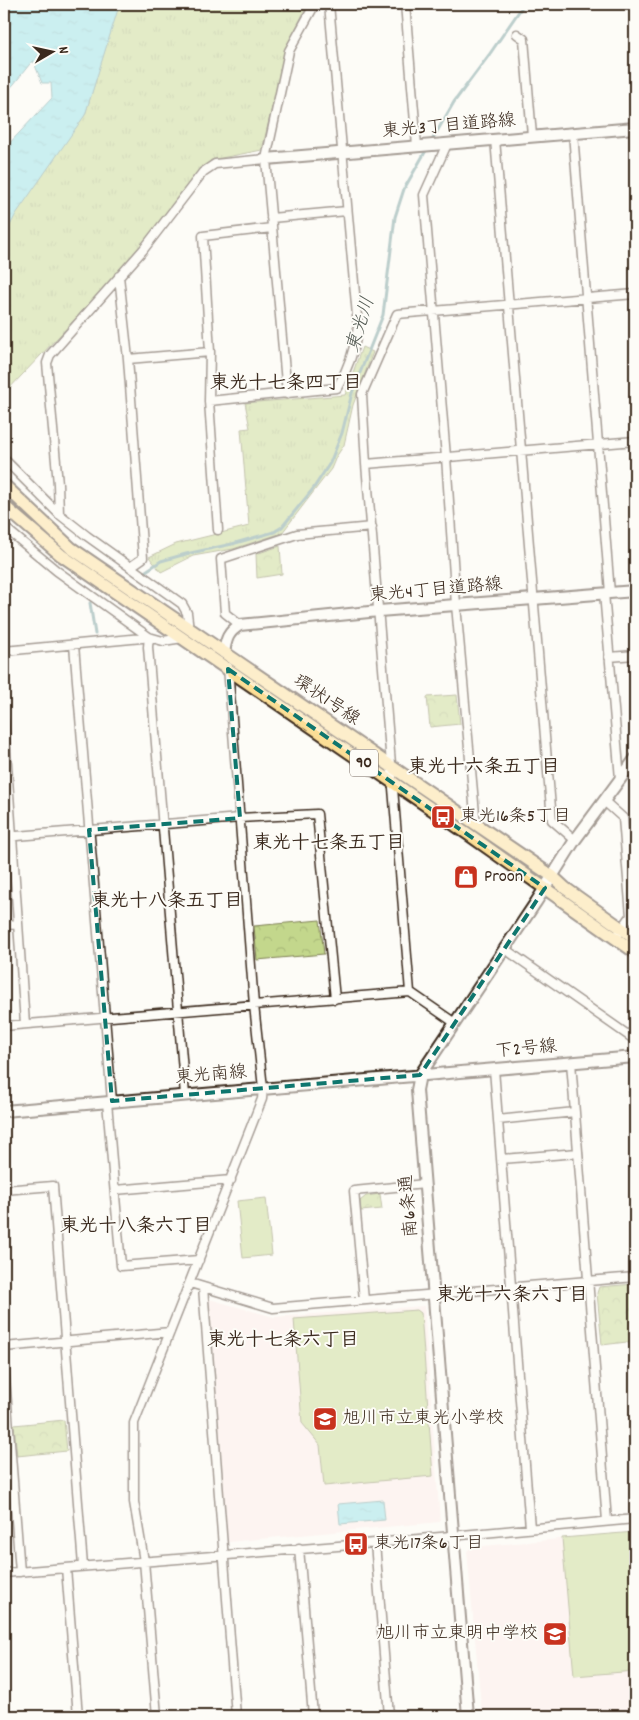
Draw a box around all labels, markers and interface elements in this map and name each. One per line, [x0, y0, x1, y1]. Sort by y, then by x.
north arrow [28, 28, 78, 78]
text: N [52, 45, 73, 55]
street label: 東光3丁目道路線 [381, 109, 517, 145]
water label: 東光川 [341, 294, 383, 356]
district label: 東光十七条四丁目 [210, 371, 362, 398]
street label: 東光4丁目道路線 [368, 573, 504, 609]
street label: 環状1号線 [288, 669, 364, 733]
road number: 90 [350, 750, 378, 776]
district label: 東光十六条五丁目 [408, 755, 560, 782]
bus stop icon: 東光16条5丁目 [430, 804, 456, 830]
place label: 東光16条5丁目 [460, 805, 571, 830]
district label: 東光十七条五丁目 [253, 831, 405, 858]
shop icon: Proon [453, 864, 479, 890]
place label: Proon [484, 865, 523, 890]
district label: 東光十八条五丁目 [91, 889, 243, 916]
street label: 下2号線 [494, 1035, 558, 1065]
street label: 東光南線 [174, 1060, 248, 1092]
street label: 南6条通 [395, 1174, 425, 1238]
district label: 東光十八条六丁目 [60, 1214, 212, 1241]
district label: 東光十六条六丁目 [436, 1283, 588, 1310]
district label: 東光十七条六丁目 [207, 1328, 359, 1355]
school or university icon: 旭川市立東光小学校 [312, 1406, 338, 1432]
place label: 旭川市立東光小学校 [342, 1407, 504, 1432]
bus stop icon: 東光17条6丁目 [343, 1531, 369, 1557]
place label: 東光17条6丁目 [374, 1532, 484, 1557]
school or university icon: 旭川市立東明中学校 [542, 1621, 568, 1647]
place label: 旭川市立東明中学校 [376, 1622, 538, 1647]

